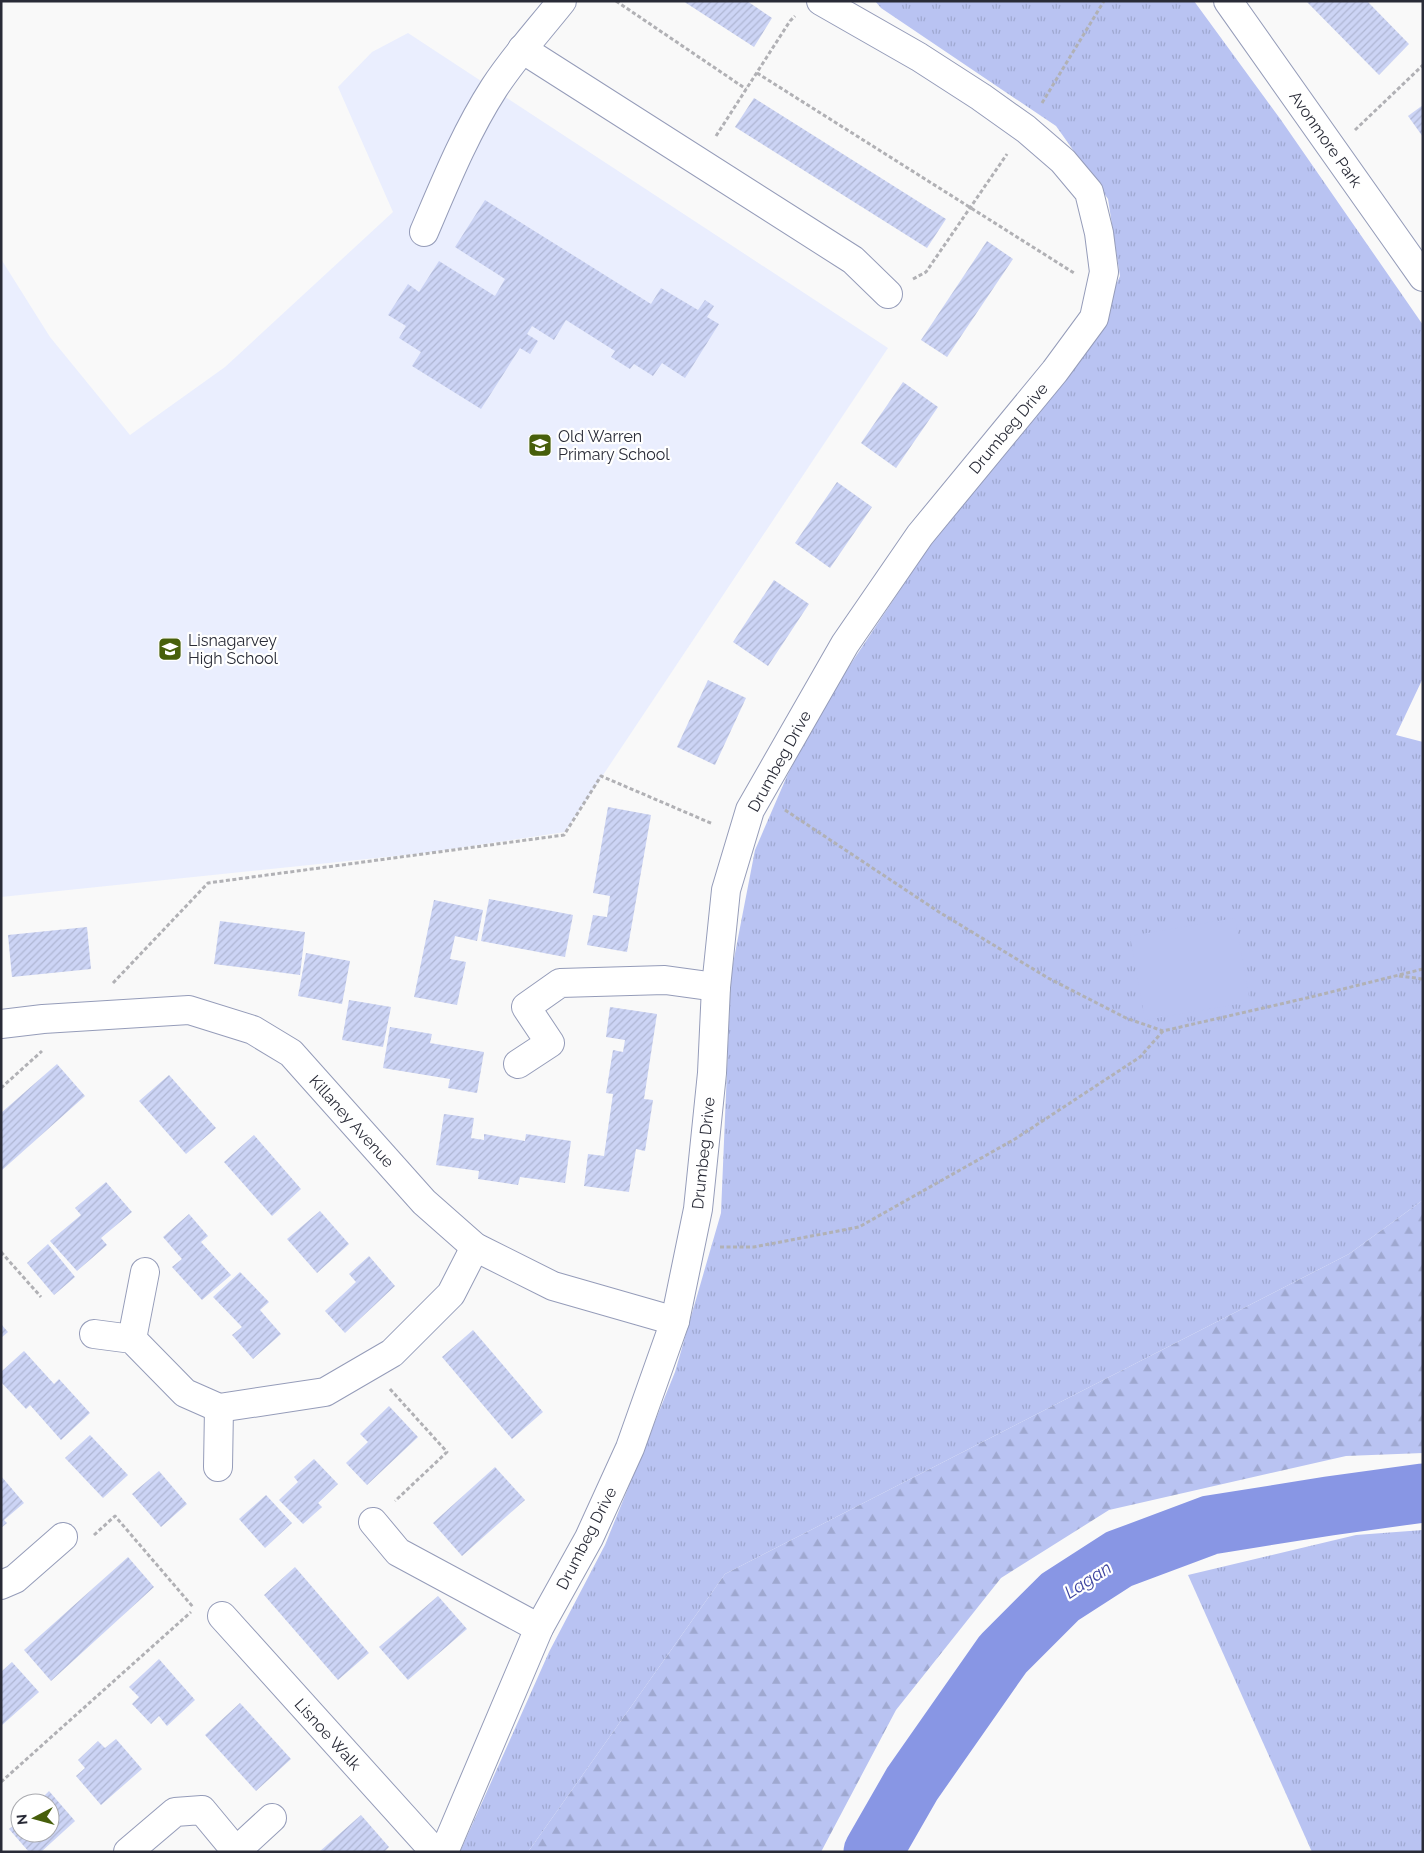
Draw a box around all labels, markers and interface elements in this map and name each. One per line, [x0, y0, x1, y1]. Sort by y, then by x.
street label: Avonmore Park [1285, 88, 1366, 191]
street label: Drumbeg Drive [965, 379, 1052, 478]
place label: Old Warren Primary School [558, 427, 670, 464]
school or university icon: Old Warren Primary School [527, 432, 553, 458]
place label: Lisnagarvey High School [188, 631, 278, 668]
school or university icon: Lisnagarvey High School [157, 636, 183, 662]
street label: Drumbeg Drive [744, 707, 815, 815]
street label: Killaney Avenue [305, 1071, 398, 1171]
street label: Drumbeg Drive [688, 1096, 719, 1210]
street label: Drumbeg Drive [552, 1484, 620, 1593]
water label: Lagan [1060, 1557, 1115, 1603]
street label: Lisnoe Walk [291, 1695, 365, 1774]
north arrow [10, 1793, 60, 1843]
text: N [14, 1813, 31, 1826]

